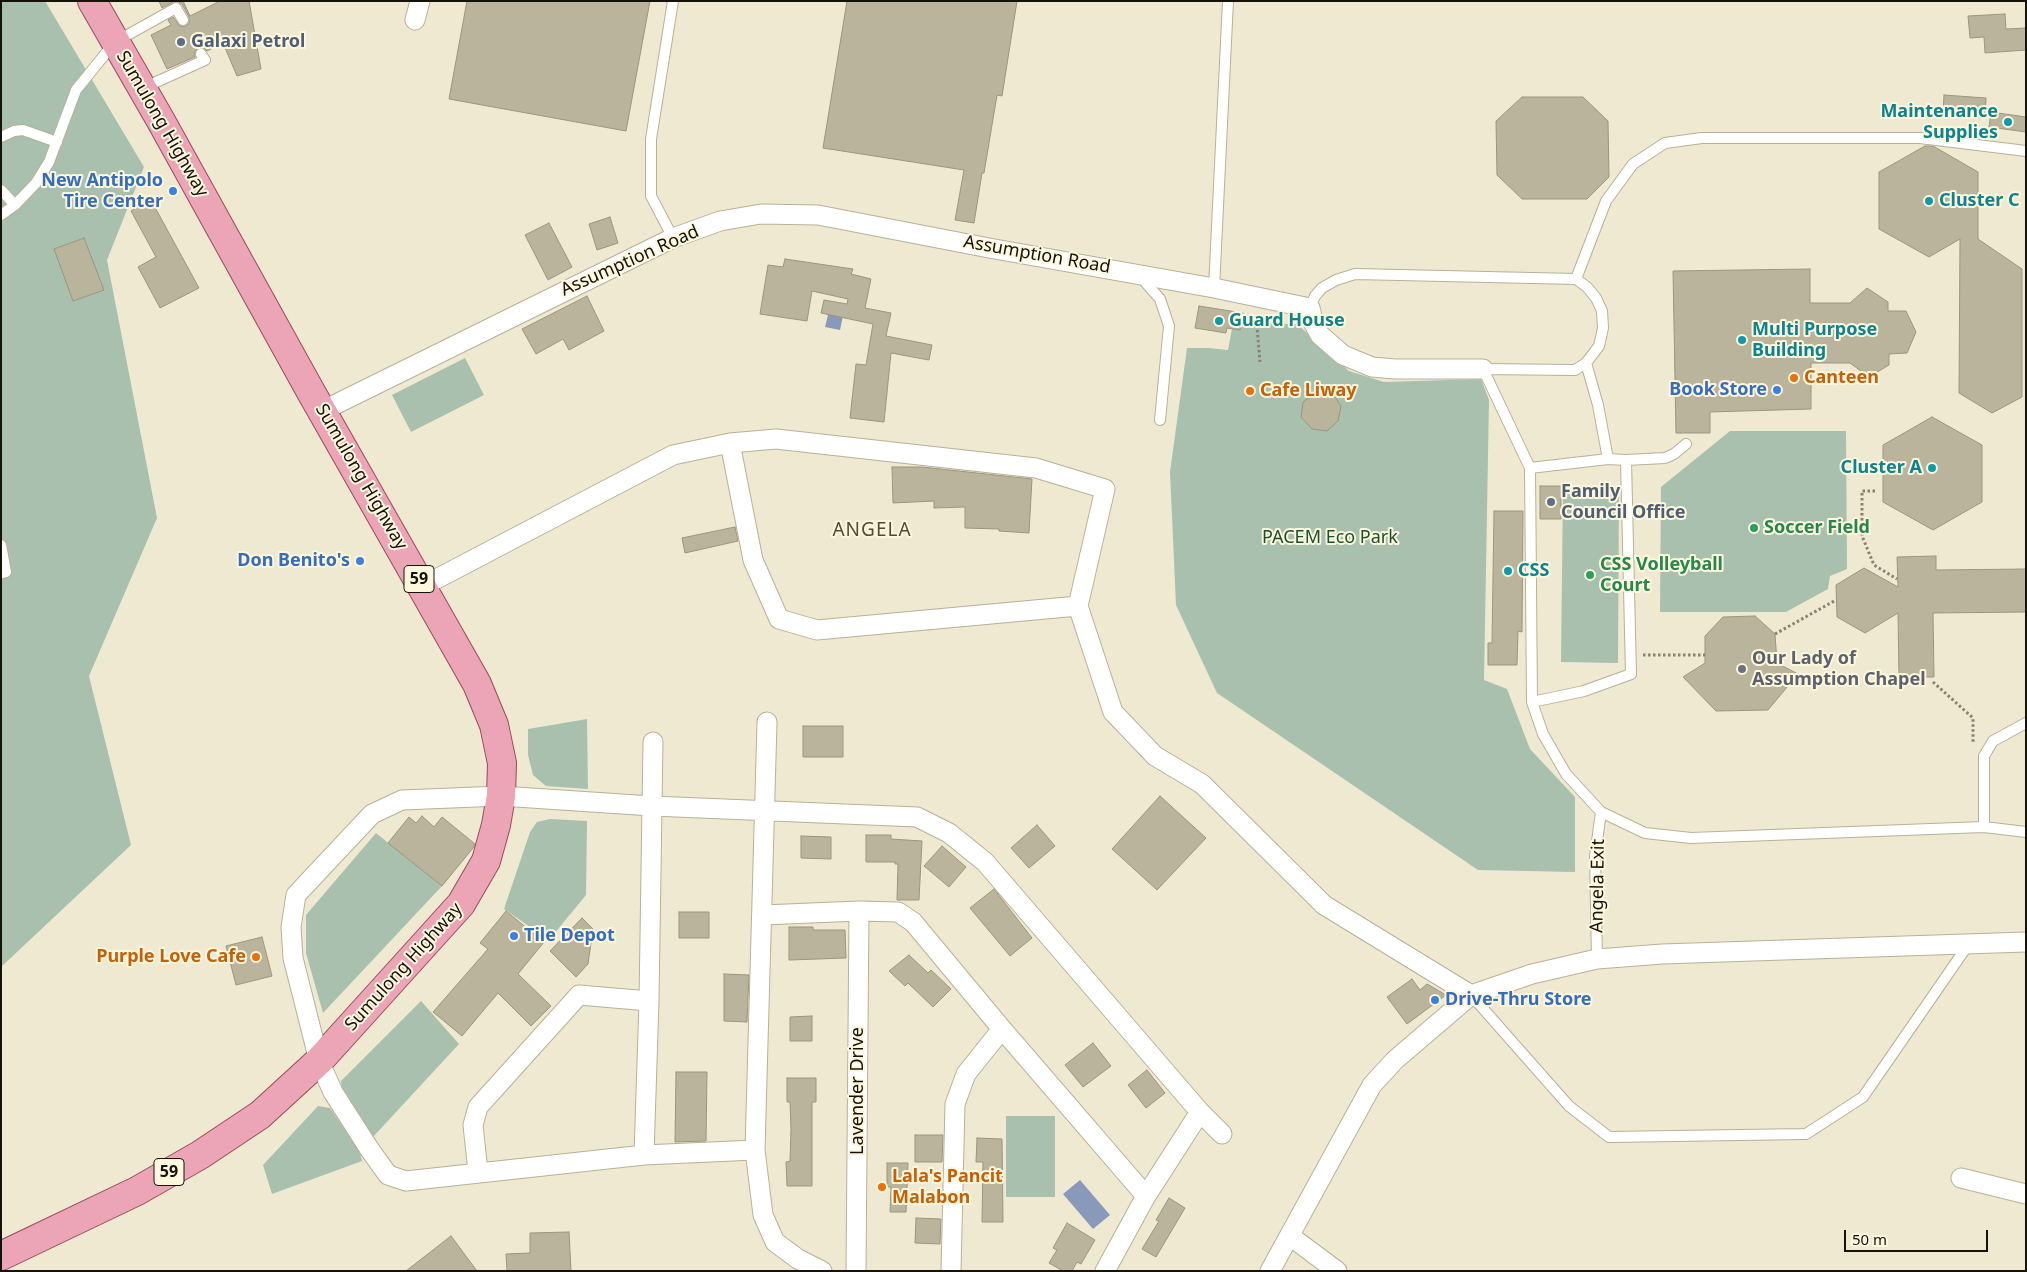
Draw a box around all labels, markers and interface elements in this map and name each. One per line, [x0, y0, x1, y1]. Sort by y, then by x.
place label: Galaxi Petrol [191, 31, 305, 53]
marker: Galaxi Petrol [175, 36, 187, 48]
street label: Sumulong Highway [111, 47, 213, 201]
place label: Maintenance Supplies [1880, 101, 1998, 144]
marker: Maintenance Supplies [2002, 116, 2014, 128]
place label: New Antipolo Tire Center [41, 170, 163, 212]
marker: New Antipolo Tire Center [167, 185, 179, 197]
place label: Cluster C [1939, 190, 2019, 212]
marker: Cluster C [1923, 195, 1935, 207]
street label: Assumption Road [558, 221, 702, 301]
street label: Assumption Road [962, 231, 1112, 279]
place label: Guard House [1229, 310, 1345, 332]
marker: Guard House [1213, 315, 1225, 327]
place label: Multi Purpose Building [1752, 319, 1877, 362]
marker: Multi Purpose Building [1736, 334, 1748, 346]
place label: Canteen [1804, 367, 1879, 389]
marker: Canteen [1788, 372, 1800, 384]
place label: Book Store [1669, 379, 1767, 401]
place label: Cafe Liway [1260, 380, 1357, 402]
marker: Book Store [1771, 384, 1783, 396]
marker: Cafe Liway [1244, 385, 1256, 397]
street label: Sumulong Highway [310, 400, 412, 554]
place label: Cluster A [1841, 457, 1922, 479]
marker: Cluster A [1926, 462, 1938, 474]
place label: Family Council Office [1561, 481, 1685, 524]
marker: Family Council Office [1545, 496, 1557, 508]
place label: Soccer Field [1764, 517, 1870, 539]
district label: ANGELA [832, 520, 912, 542]
marker: Soccer Field [1748, 522, 1760, 534]
park label: PACEM Eco Park [1262, 527, 1398, 549]
place label: Don Benito's [237, 550, 350, 572]
place label: CSS Volleyball Court [1600, 554, 1723, 596]
marker: Don Benito's [354, 555, 366, 567]
place label: CSS [1518, 560, 1549, 582]
marker: CSS [1502, 565, 1514, 577]
road number: 59 [404, 566, 434, 592]
marker: CSS Volleyball Court [1584, 569, 1596, 581]
place label: Our Lady of Assumption Chapel [1752, 648, 1926, 691]
marker: Our Lady of Assumption Chapel [1736, 663, 1748, 675]
street label: Angela Exit [1586, 839, 1610, 933]
street label: Sumulong Highway [341, 898, 467, 1036]
place label: Tile Depot [524, 925, 615, 947]
marker: Tile Depot [508, 930, 520, 942]
place label: Purple Love Cafe [96, 946, 246, 968]
marker: Purple Love Cafe [250, 951, 262, 963]
place label: Drive-Thru Store [1445, 989, 1592, 1011]
marker: Drive-Thru Store [1429, 994, 1441, 1006]
street label: Lavender Drive [847, 1027, 869, 1155]
road number: 59 [154, 1158, 184, 1186]
place label: Lala's Pancit Malabon [892, 1166, 1003, 1208]
marker: Lala's Pancit Malabon [876, 1181, 888, 1193]
scale bar [1847, 1220, 1991, 1252]
text: 50 m [1852, 1229, 1887, 1249]

